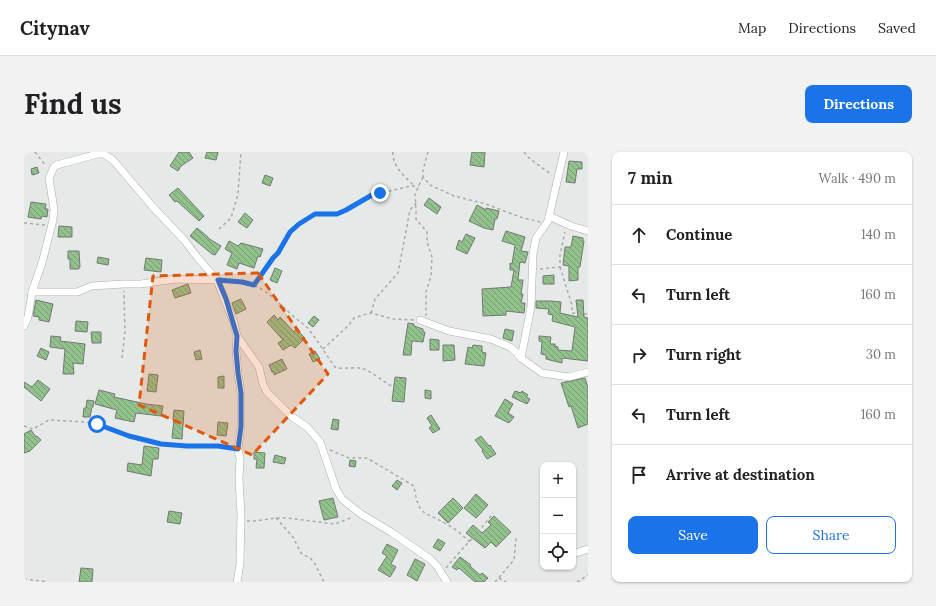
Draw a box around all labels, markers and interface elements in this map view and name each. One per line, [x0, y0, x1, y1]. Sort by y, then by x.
text: Citynav [20, 16, 90, 40]
text: Map [738, 19, 766, 37]
text: Directions [788, 19, 856, 37]
text: Saved [878, 19, 916, 37]
button: Directions [805, 85, 912, 123]
text: Find us [24, 86, 122, 122]
text: 7 min [628, 167, 673, 189]
text: Walk · 490 m [819, 170, 896, 187]
route end [371, 184, 389, 202]
icon: ahead [628, 224, 650, 246]
text: Continue [666, 225, 732, 244]
text: 140 m [861, 226, 896, 243]
icon: left [628, 284, 650, 306]
text: Turn left [666, 285, 730, 304]
text: 160 m [861, 286, 896, 303]
icon: right [628, 344, 650, 366]
text: Turn right [666, 345, 742, 364]
text: 30 m [866, 346, 896, 363]
icon: left [628, 404, 650, 426]
text: Turn left [666, 405, 730, 424]
text: 160 m [861, 406, 896, 423]
route start [88, 415, 106, 433]
map controls [540, 462, 576, 570]
button: + [540, 462, 576, 498]
icon: arrive [628, 464, 650, 486]
text: Arrive at destination [666, 465, 815, 484]
button: − [540, 498, 576, 534]
button: Save [628, 516, 758, 554]
button: Share [766, 516, 896, 554]
button: locate [540, 534, 576, 570]

